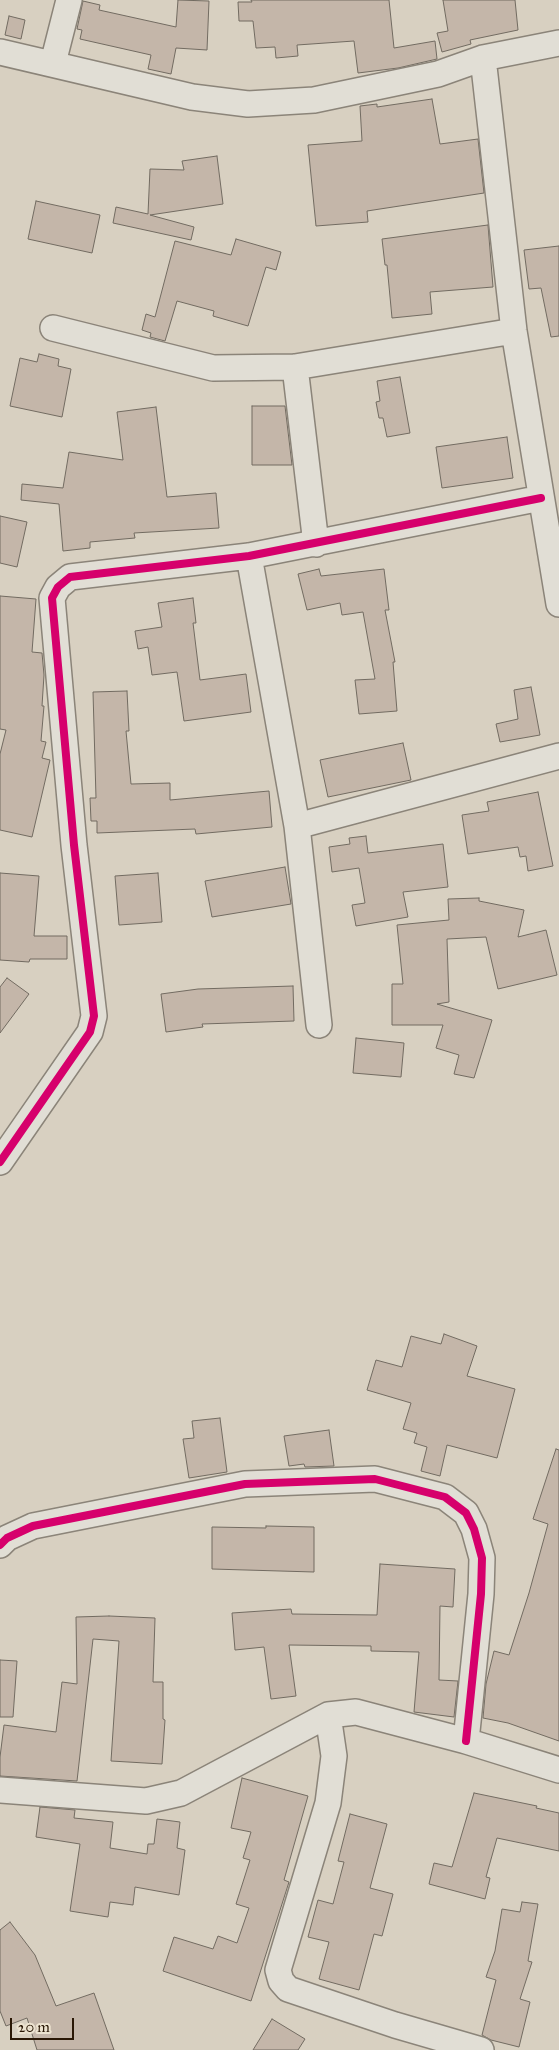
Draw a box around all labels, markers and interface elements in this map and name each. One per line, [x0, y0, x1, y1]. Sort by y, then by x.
scale bar [12, 2008, 76, 2040]
text: 20 m [18, 2018, 50, 2036]

